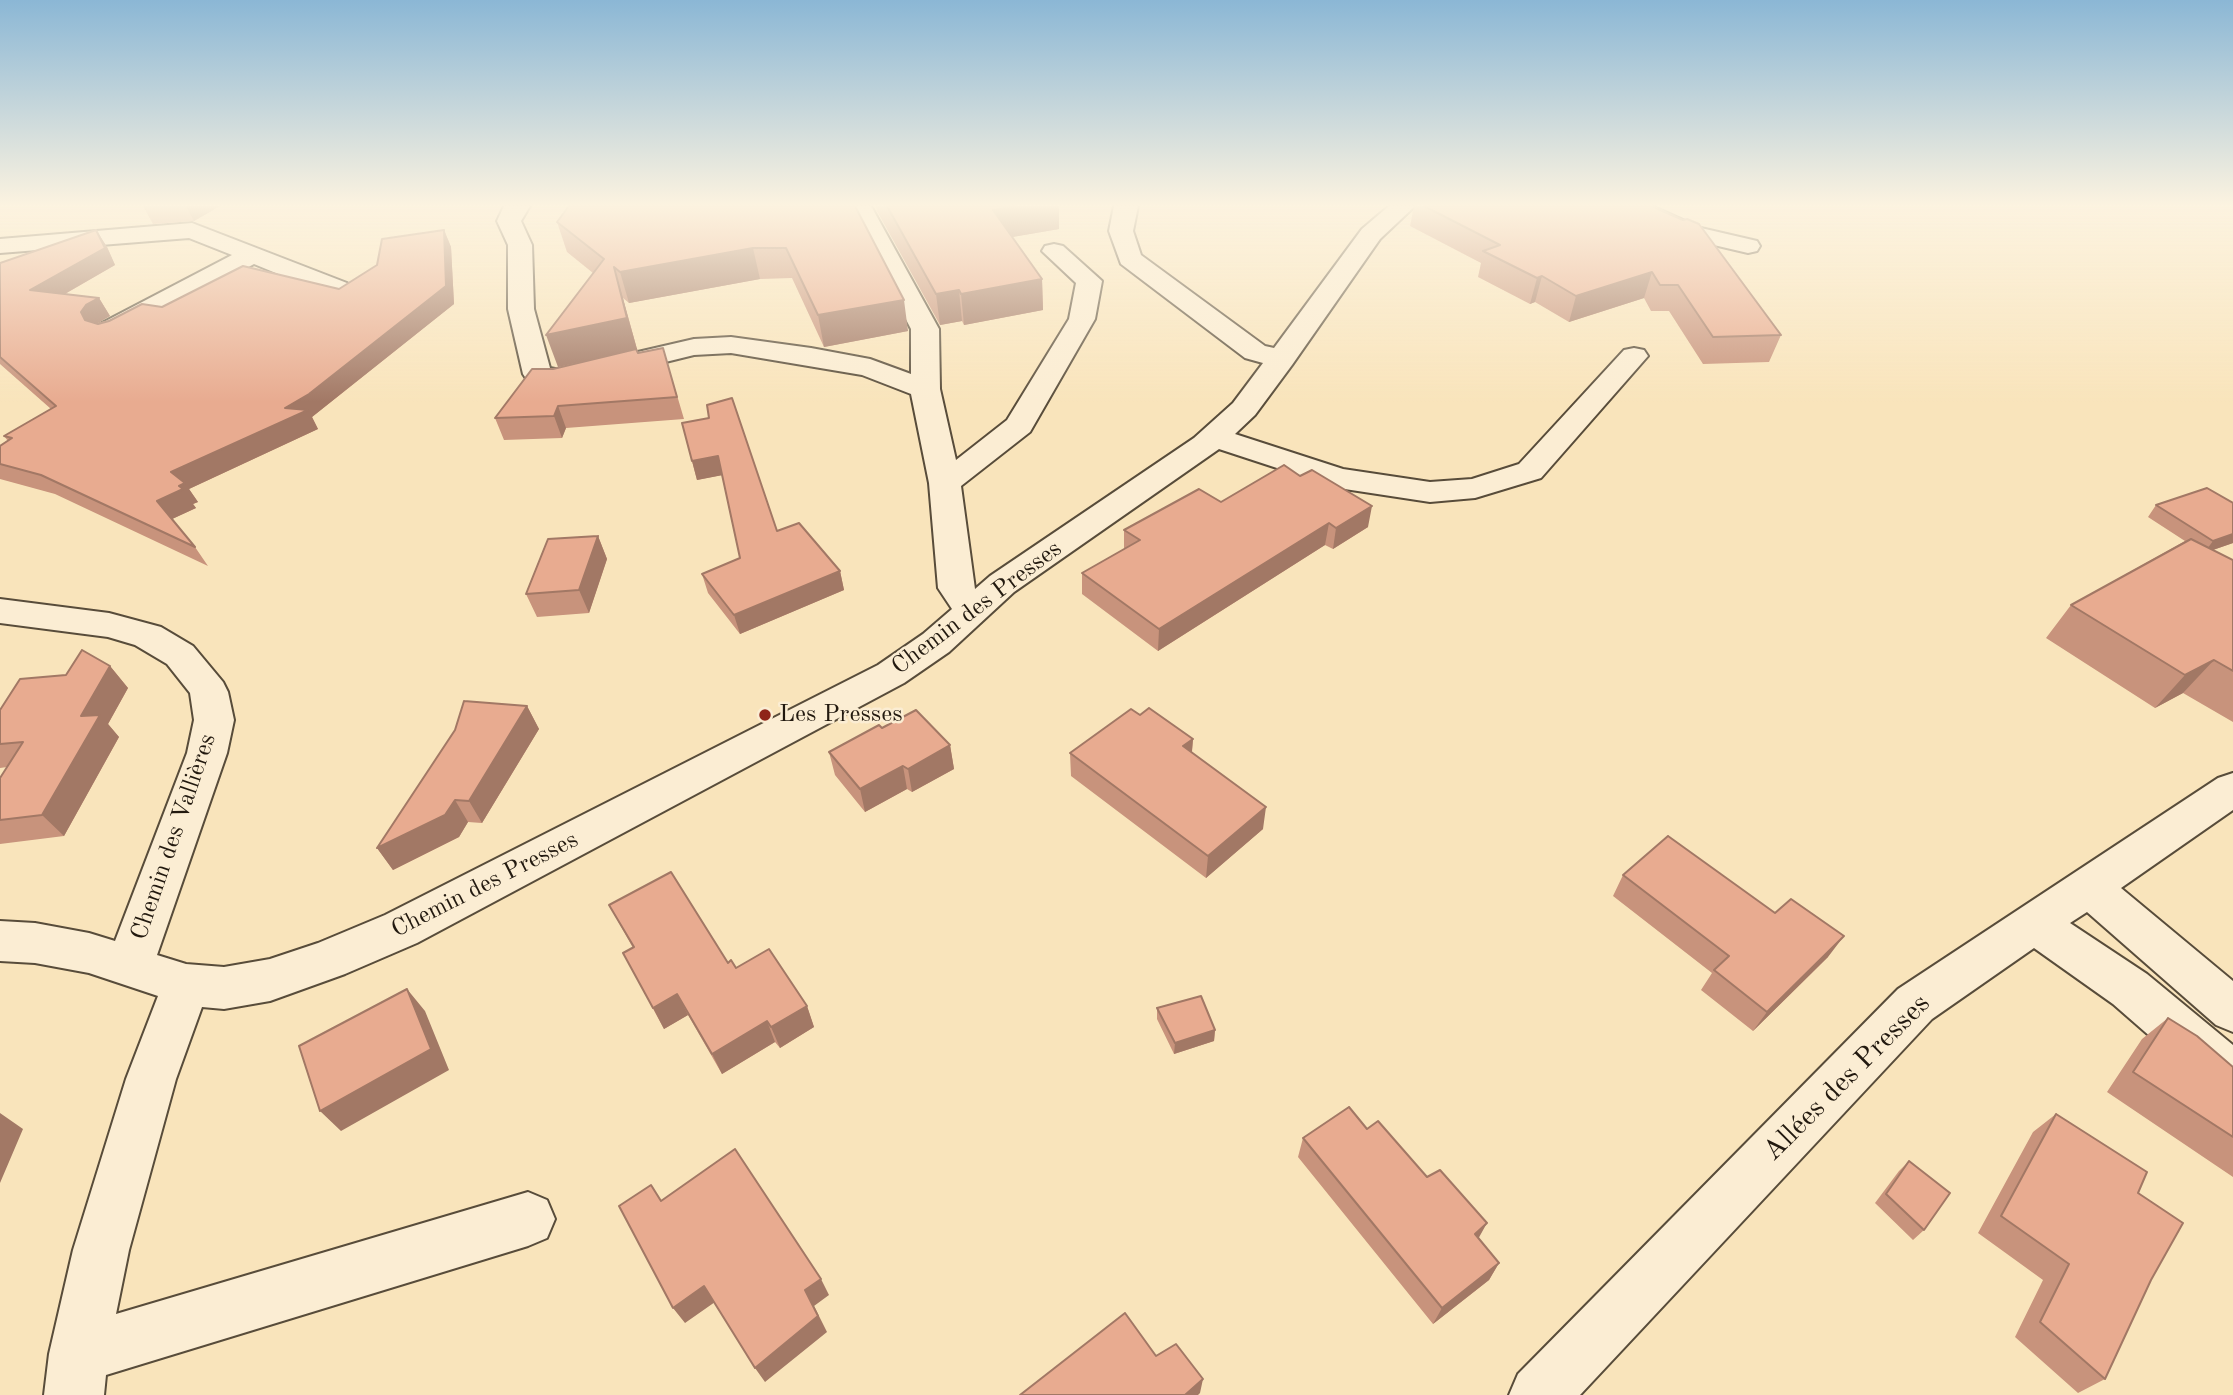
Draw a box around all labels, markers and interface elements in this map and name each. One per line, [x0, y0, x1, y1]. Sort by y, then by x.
street label: Chemin des Presses [886, 535, 1068, 681]
place label: Les Presses [779, 701, 903, 729]
marker: Les Presses [757, 707, 773, 723]
street label: Chemin des Vallières [125, 730, 223, 944]
street label: Chemin des Presses [387, 826, 583, 944]
street label: Allées des Presses [1756, 987, 1938, 1169]

